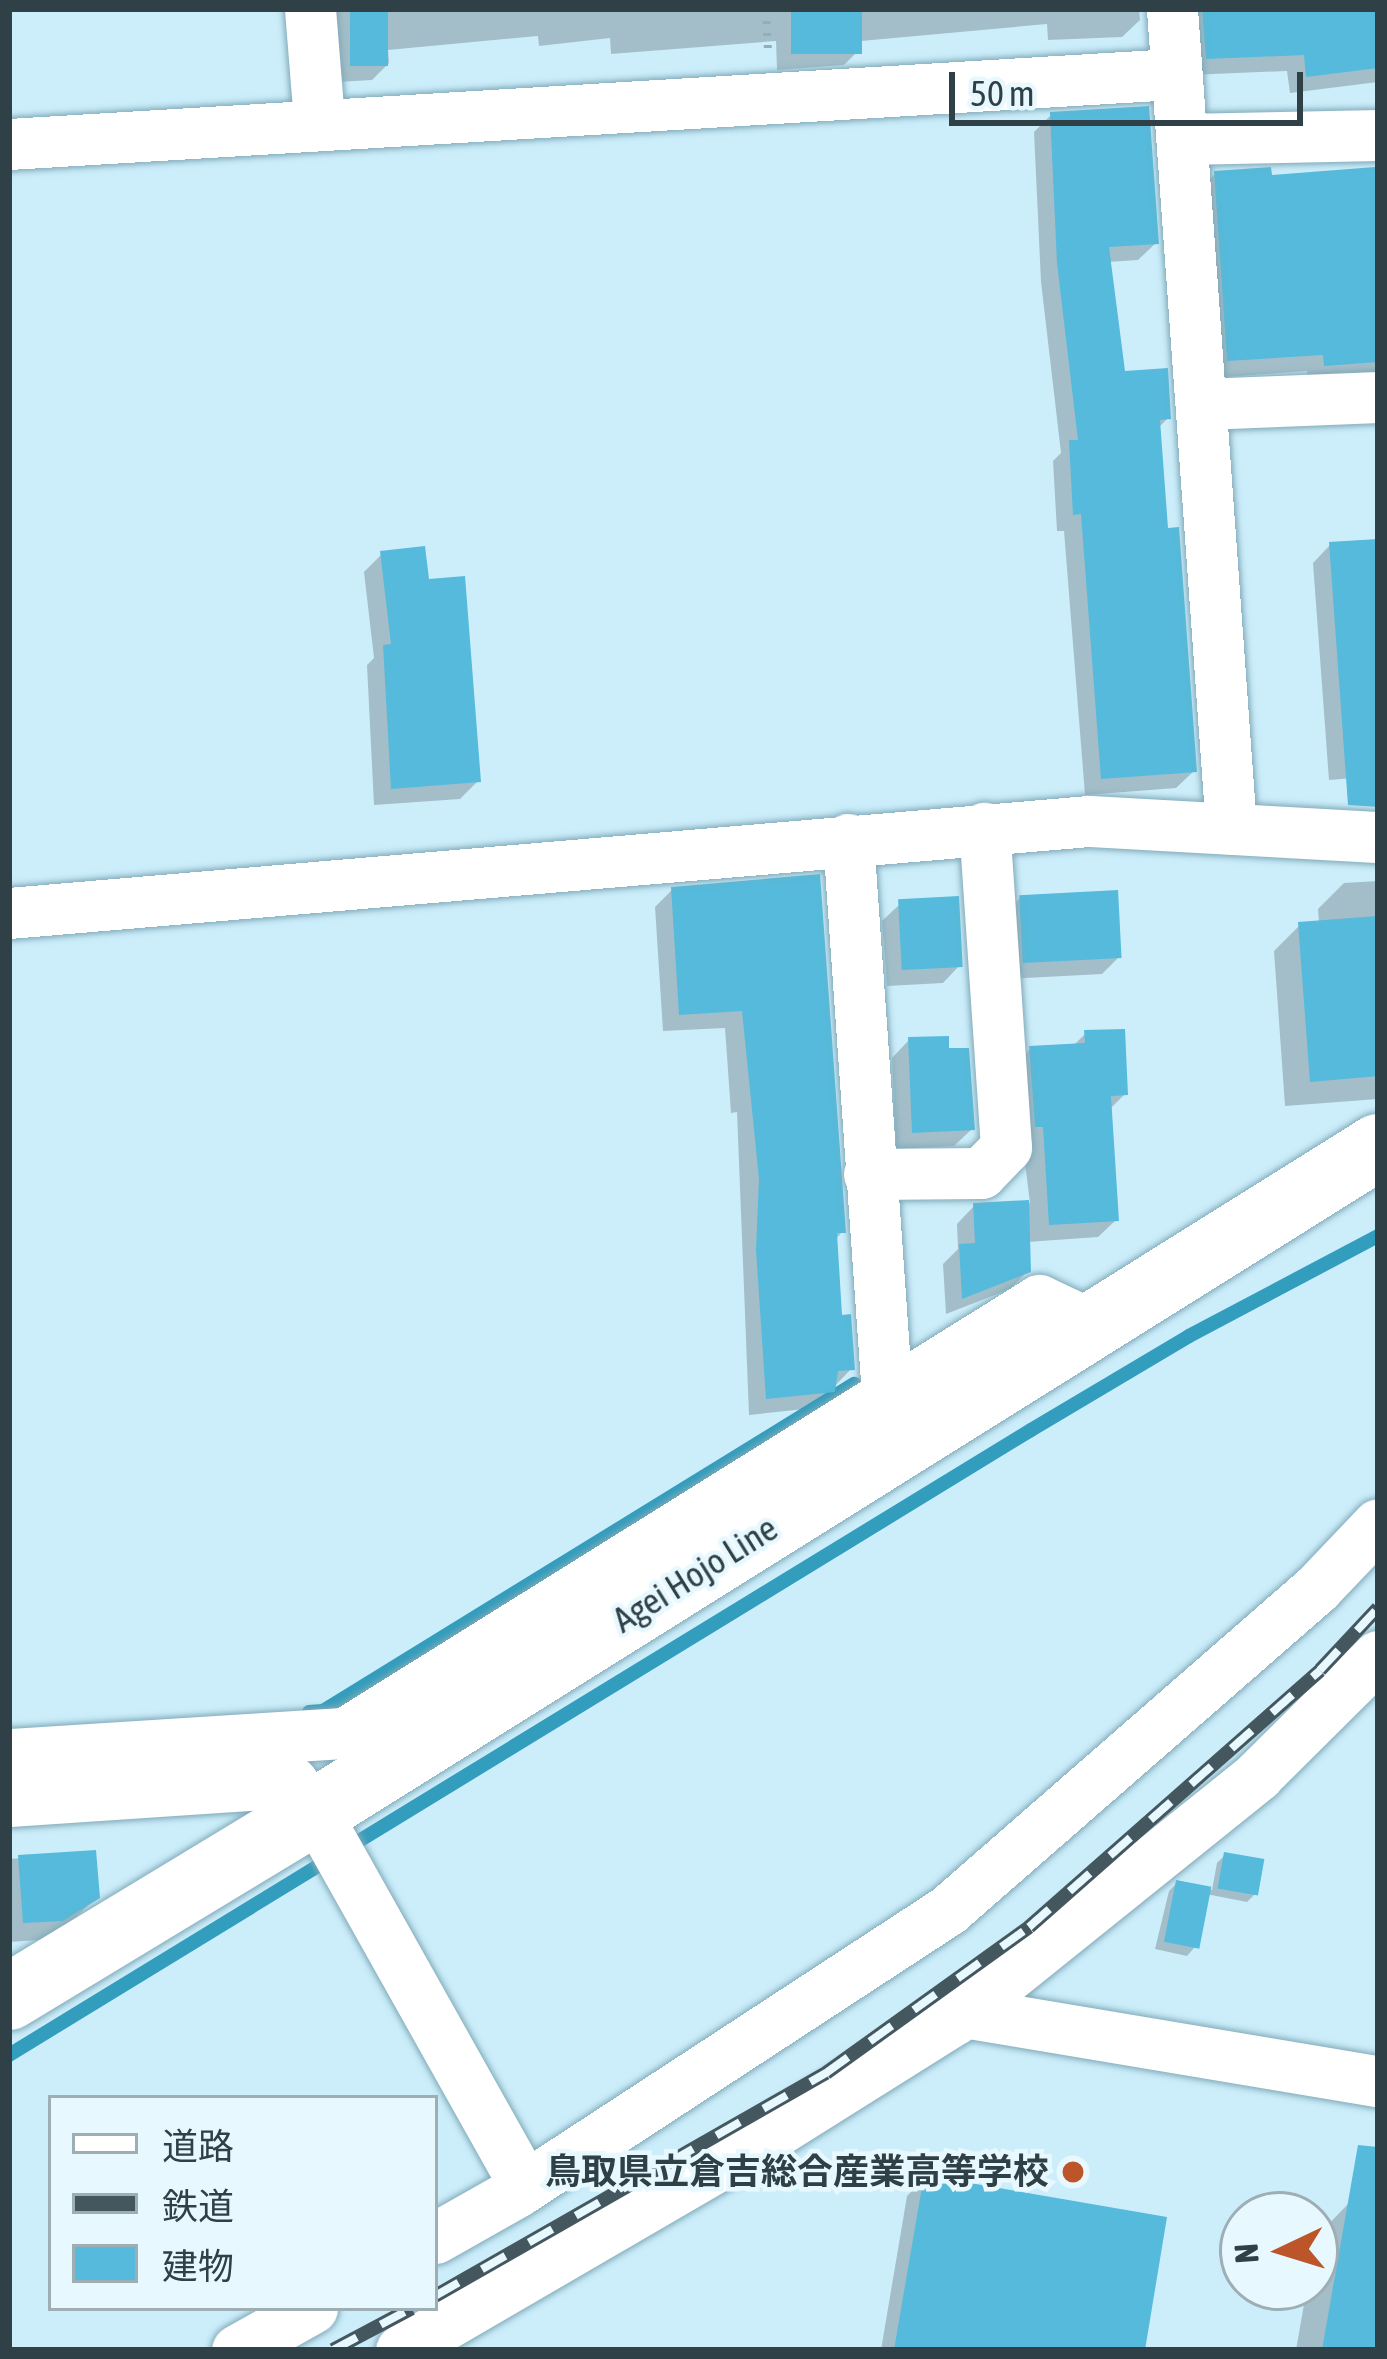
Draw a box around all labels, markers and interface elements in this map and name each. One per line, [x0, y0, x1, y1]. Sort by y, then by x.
scale bar [955, 48, 1309, 122]
text: 50 m [970, 72, 1035, 114]
street label: Agei Hojo Line [605, 1506, 785, 1642]
legend [48, 2095, 438, 2311]
text: 道路 [162, 2125, 234, 2167]
place label: 鳥取県立倉吉総合産業高等学校 [545, 2150, 1049, 2194]
marker: 鳥取県立倉吉総合産業高等学校 [1060, 2159, 1086, 2185]
text: 鉄道 [162, 2185, 234, 2227]
north arrow [1219, 2191, 1339, 2311]
text: N [1226, 2242, 1266, 2264]
text: 建物 [162, 2245, 234, 2287]

